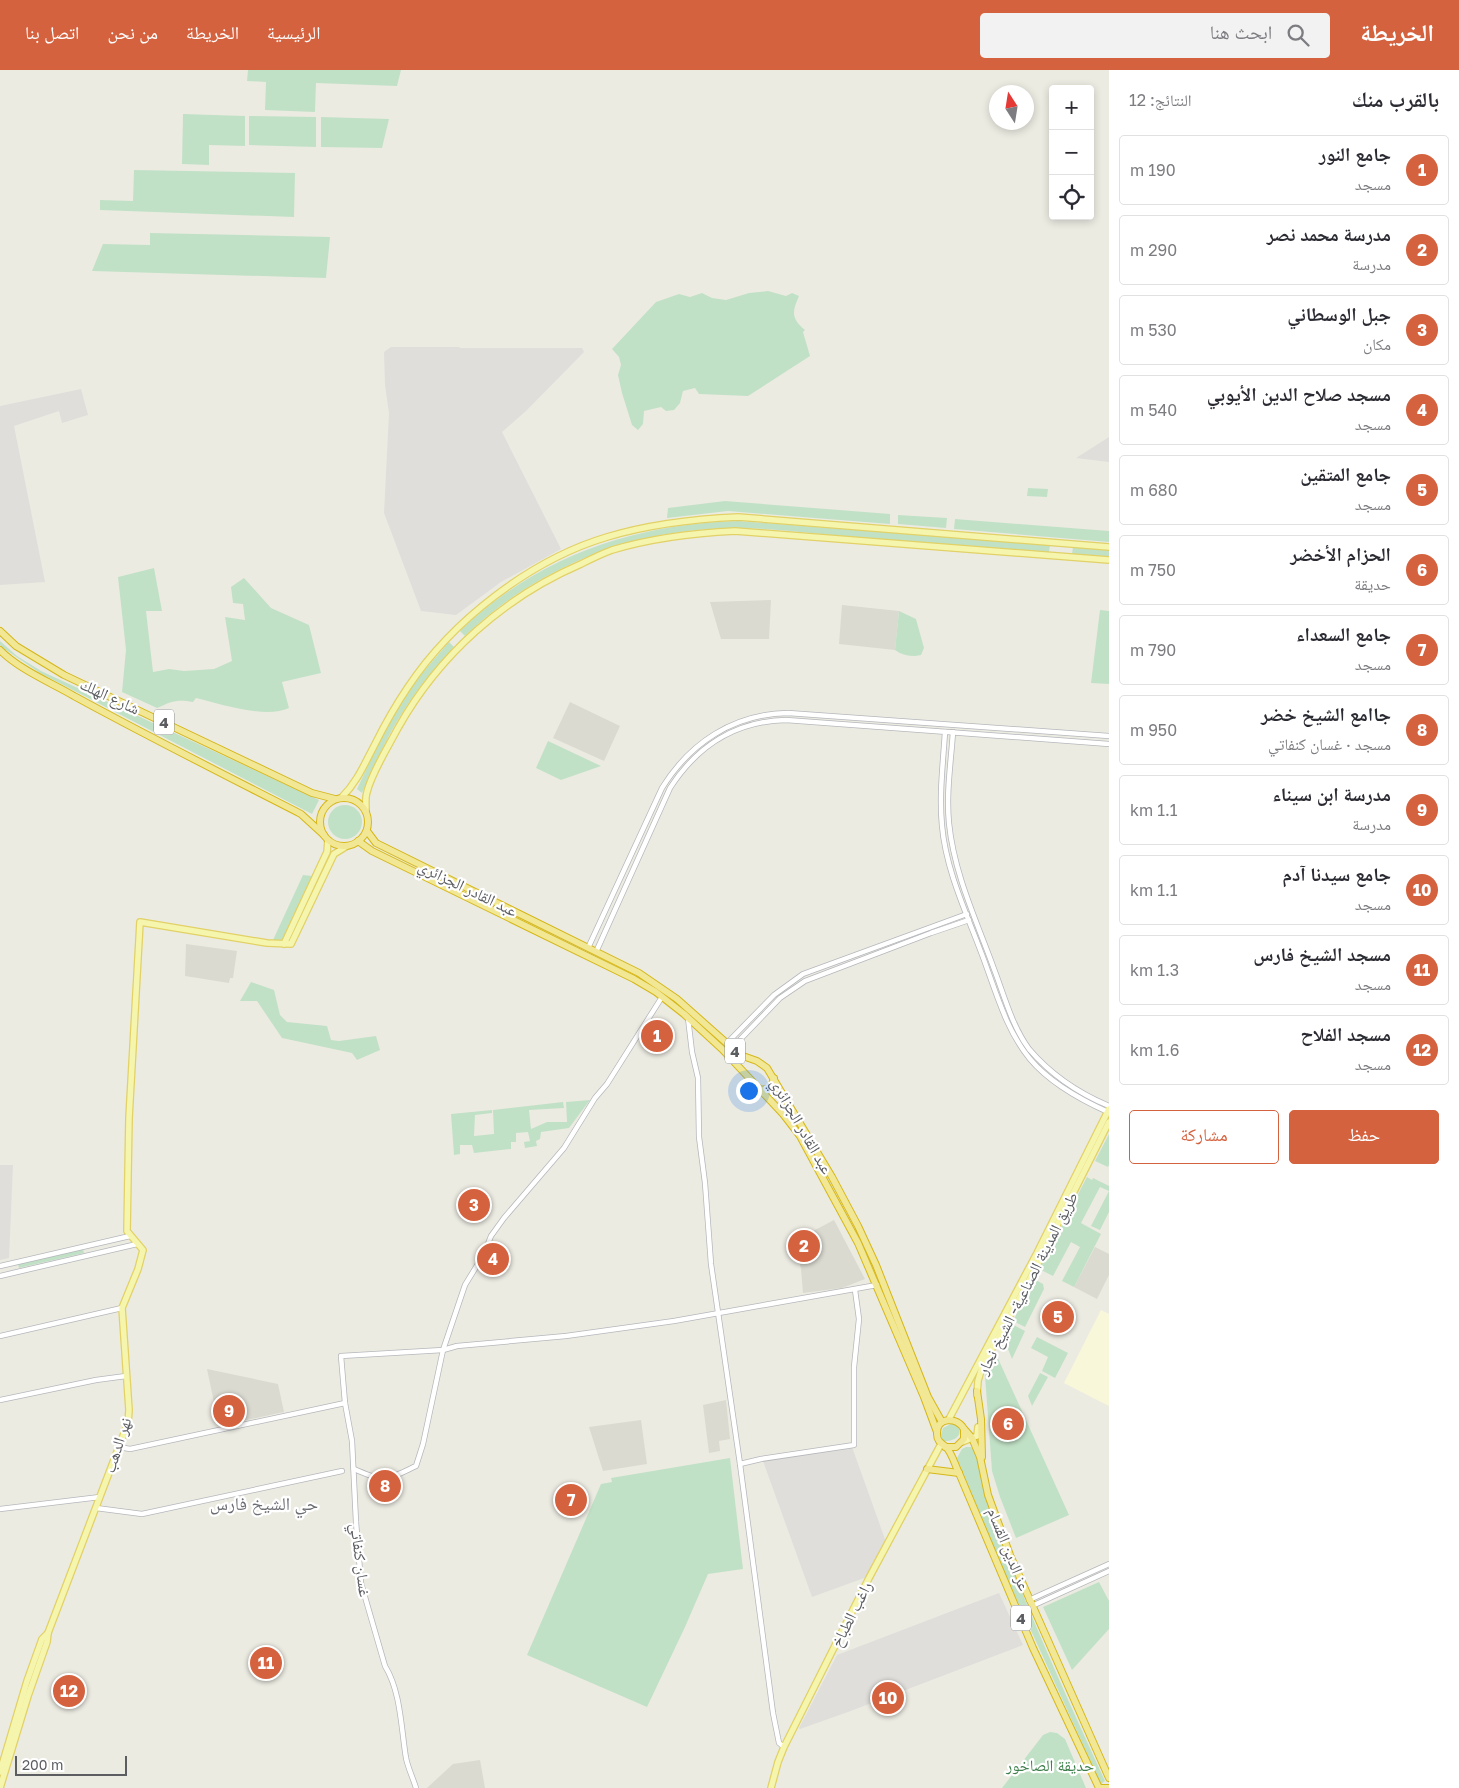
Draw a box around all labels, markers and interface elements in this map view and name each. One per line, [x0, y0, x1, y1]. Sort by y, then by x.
search box [980, 13, 1330, 58]
text: الخريطة [1360, 17, 1434, 46]
text: ابحث هنا [1210, 20, 1272, 43]
text: اتصل بنا [25, 21, 79, 43]
text: من نحن [107, 21, 158, 43]
text: الخريطة [186, 21, 239, 43]
text: الرئيسية [267, 21, 320, 43]
icon: search [1284, 21, 1312, 49]
north arrow [989, 85, 1034, 130]
map controls [1049, 85, 1094, 220]
button: + [1049, 85, 1094, 130]
text: بالقرب منك [1352, 86, 1439, 112]
text: النتائج: 12 [1129, 90, 1192, 110]
button: − [1049, 130, 1094, 175]
text: جامع النور [1319, 142, 1391, 165]
text: 190 m [1130, 160, 1176, 180]
text: 1 [1418, 160, 1426, 180]
text: مسجد [1355, 174, 1391, 194]
button: locate [1049, 175, 1094, 220]
text: مدرسة محمد نصر [1267, 222, 1391, 245]
text: 290 m [1130, 240, 1177, 260]
text: 2 [1417, 240, 1427, 260]
text: مدرسة [1352, 254, 1391, 274]
text: جبل الوسطاني [1287, 302, 1391, 325]
text: 530 m [1130, 320, 1177, 340]
text: 3 [1417, 320, 1427, 340]
text: مكان [1363, 334, 1391, 354]
text: مسجد صلاح الدين الأيوبي [1207, 382, 1391, 405]
text: 540 m [1130, 400, 1177, 420]
text: 4 [1417, 400, 1427, 420]
text: مسجد [1355, 414, 1391, 434]
text: جامع المتقين [1300, 462, 1391, 485]
text: 680 m [1130, 480, 1178, 500]
text: 5 [1417, 480, 1427, 500]
text: مسجد [1355, 494, 1391, 514]
text: الحزام الأخضر [1290, 542, 1391, 565]
text: 750 m [1130, 560, 1176, 580]
text: 6 [1417, 560, 1427, 580]
text: حديقة [1354, 574, 1391, 594]
text: جامع السعداء [1296, 622, 1391, 645]
text: 790 m [1130, 640, 1176, 660]
text: 7 [1418, 640, 1426, 660]
text: مسجد [1355, 654, 1391, 674]
street label: شارع الهلك [77, 674, 143, 719]
text: جاامع الشيخ خضر [1261, 702, 1391, 725]
road number: 4 [154, 710, 174, 734]
text: 950 m [1130, 720, 1177, 740]
text: 8 [1417, 720, 1427, 740]
text: مسجد · غسان كنفاتي [1268, 734, 1391, 754]
text: مدرسة ابن سيناء [1272, 782, 1391, 805]
text: 1.1 km [1130, 800, 1178, 820]
text: 9 [1417, 800, 1427, 820]
text: مدرسة [1352, 814, 1391, 834]
street label: عبد القادر الجزائري [414, 855, 521, 923]
text: جامع سيدنا آدم [1282, 862, 1391, 885]
text: 1.1 km [1130, 880, 1178, 900]
text: 10 [1413, 880, 1431, 900]
text: مسجد [1355, 894, 1391, 914]
text: مسجد الشيخ فارس [1253, 942, 1391, 965]
text: 1.3 km [1130, 960, 1179, 980]
text: 11 [1414, 960, 1430, 980]
text: مسجد [1355, 974, 1391, 994]
pin: 1 [641, 1017, 673, 1055]
text: مسجد الفلاح [1301, 1022, 1391, 1045]
road number: 4 [725, 1038, 745, 1064]
text: 1.6 km [1130, 1040, 1179, 1060]
text: 12 [1413, 1040, 1431, 1060]
text: مسجد [1355, 1054, 1391, 1074]
street label: عبد القادر الجزائري [764, 1074, 838, 1179]
your location [736, 1078, 762, 1104]
button: مشاركة [1129, 1110, 1279, 1164]
button: حفظ [1289, 1110, 1439, 1164]
pin: 3 [458, 1186, 490, 1224]
street label: طريق المدينة الصناعية- الشيخ نجار [972, 1188, 1083, 1379]
pin: 2 [788, 1227, 820, 1265]
pin: 4 [477, 1240, 509, 1278]
pin: 5 [1042, 1298, 1074, 1336]
pin: 9 [213, 1392, 245, 1430]
pin: 6 [992, 1405, 1024, 1443]
street label: نهر الدهب [99, 1415, 135, 1475]
pin: 8 [369, 1467, 401, 1505]
pin: 7 [555, 1481, 587, 1519]
district label: حي الشيخ فارس [210, 1492, 318, 1519]
street label: عز الدين القسام [982, 1504, 1035, 1594]
street label: غسان كنفاتي [344, 1522, 375, 1598]
street label: راغب الطباخ [826, 1578, 877, 1651]
road number: 4 [1011, 1606, 1031, 1630]
pin: 11 [250, 1644, 282, 1682]
pin: 12 [53, 1672, 85, 1710]
pin: 10 [872, 1679, 904, 1717]
scale bar [15, 1753, 128, 1776]
park label: حديقة الصاخور [1005, 1755, 1094, 1775]
text: 200 m [22, 1756, 63, 1773]

